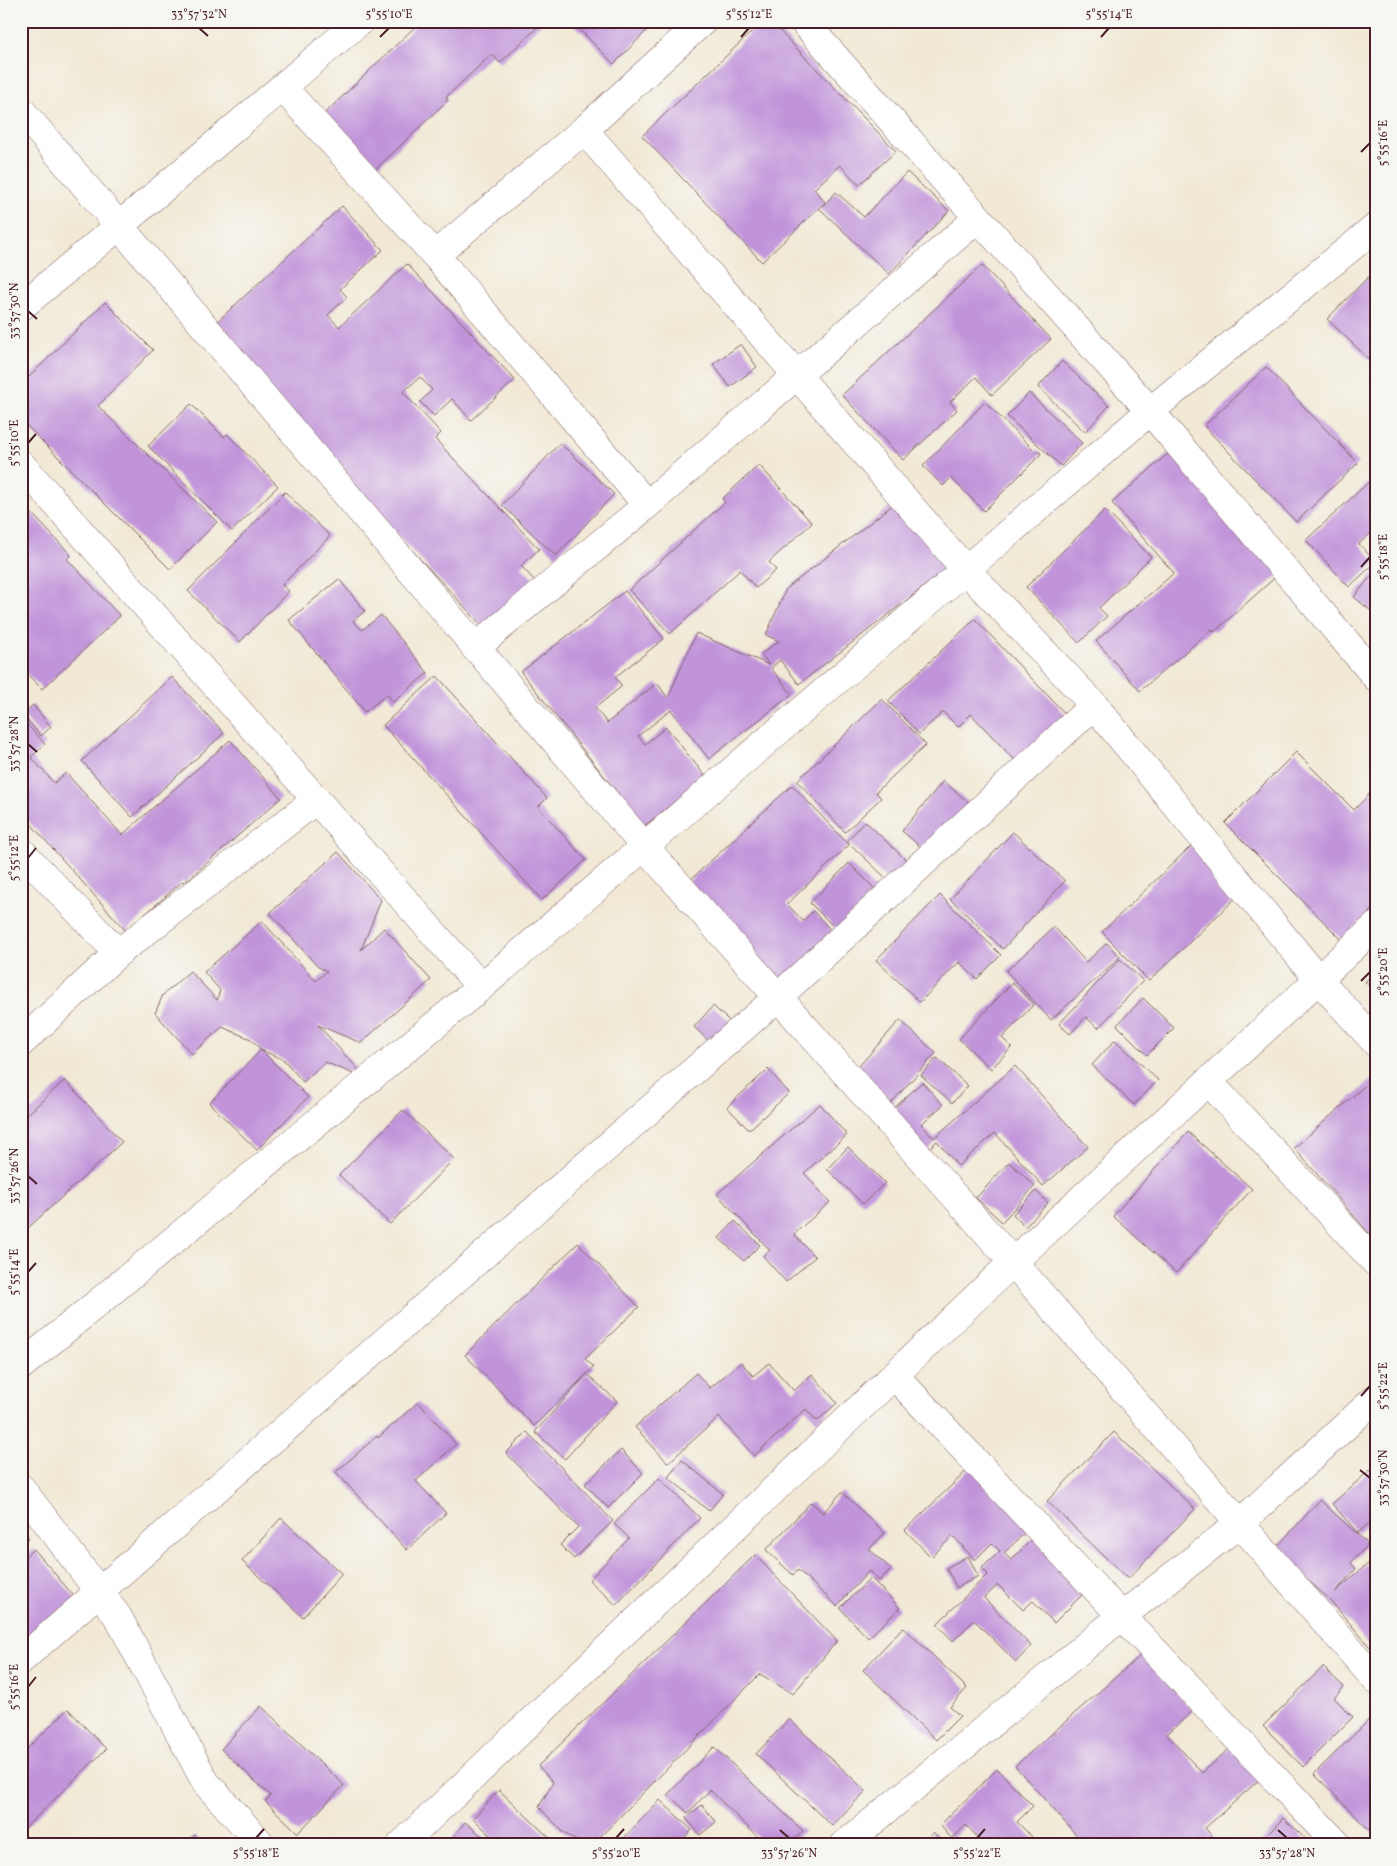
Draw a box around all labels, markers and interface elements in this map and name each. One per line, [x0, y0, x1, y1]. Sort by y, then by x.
text: 33°57'32"N [171, 7, 227, 23]
text: 5°55'10"E [365, 7, 413, 23]
text: 5°55'12"E [726, 7, 772, 23]
text: 5°55'14"E [1086, 7, 1132, 23]
text: 5°55'16"E [1376, 120, 1392, 166]
text: 33°57'30"N [7, 283, 23, 339]
text: 5°55'10"E [7, 419, 23, 467]
text: 5°55'18"E [1376, 534, 1392, 580]
text: 33°57'28"N [7, 716, 23, 772]
text: 5°55'12"E [7, 835, 23, 881]
text: 5°55'20"E [1376, 948, 1392, 996]
text: 33°57'26"N [7, 1148, 23, 1204]
text: 5°55'14"E [7, 1249, 23, 1295]
text: 5°55'22"E [1376, 1362, 1392, 1410]
text: 33°57'30"N [1376, 1450, 1392, 1506]
text: 5°55'16"E [7, 1664, 23, 1710]
text: 5°55'18"E [233, 1846, 279, 1862]
text: 5°55'20"E [592, 1846, 640, 1862]
text: 33°57'26"N [761, 1846, 817, 1862]
text: 5°55'22"E [953, 1846, 1001, 1862]
text: 33°57'28"N [1259, 1846, 1315, 1862]

